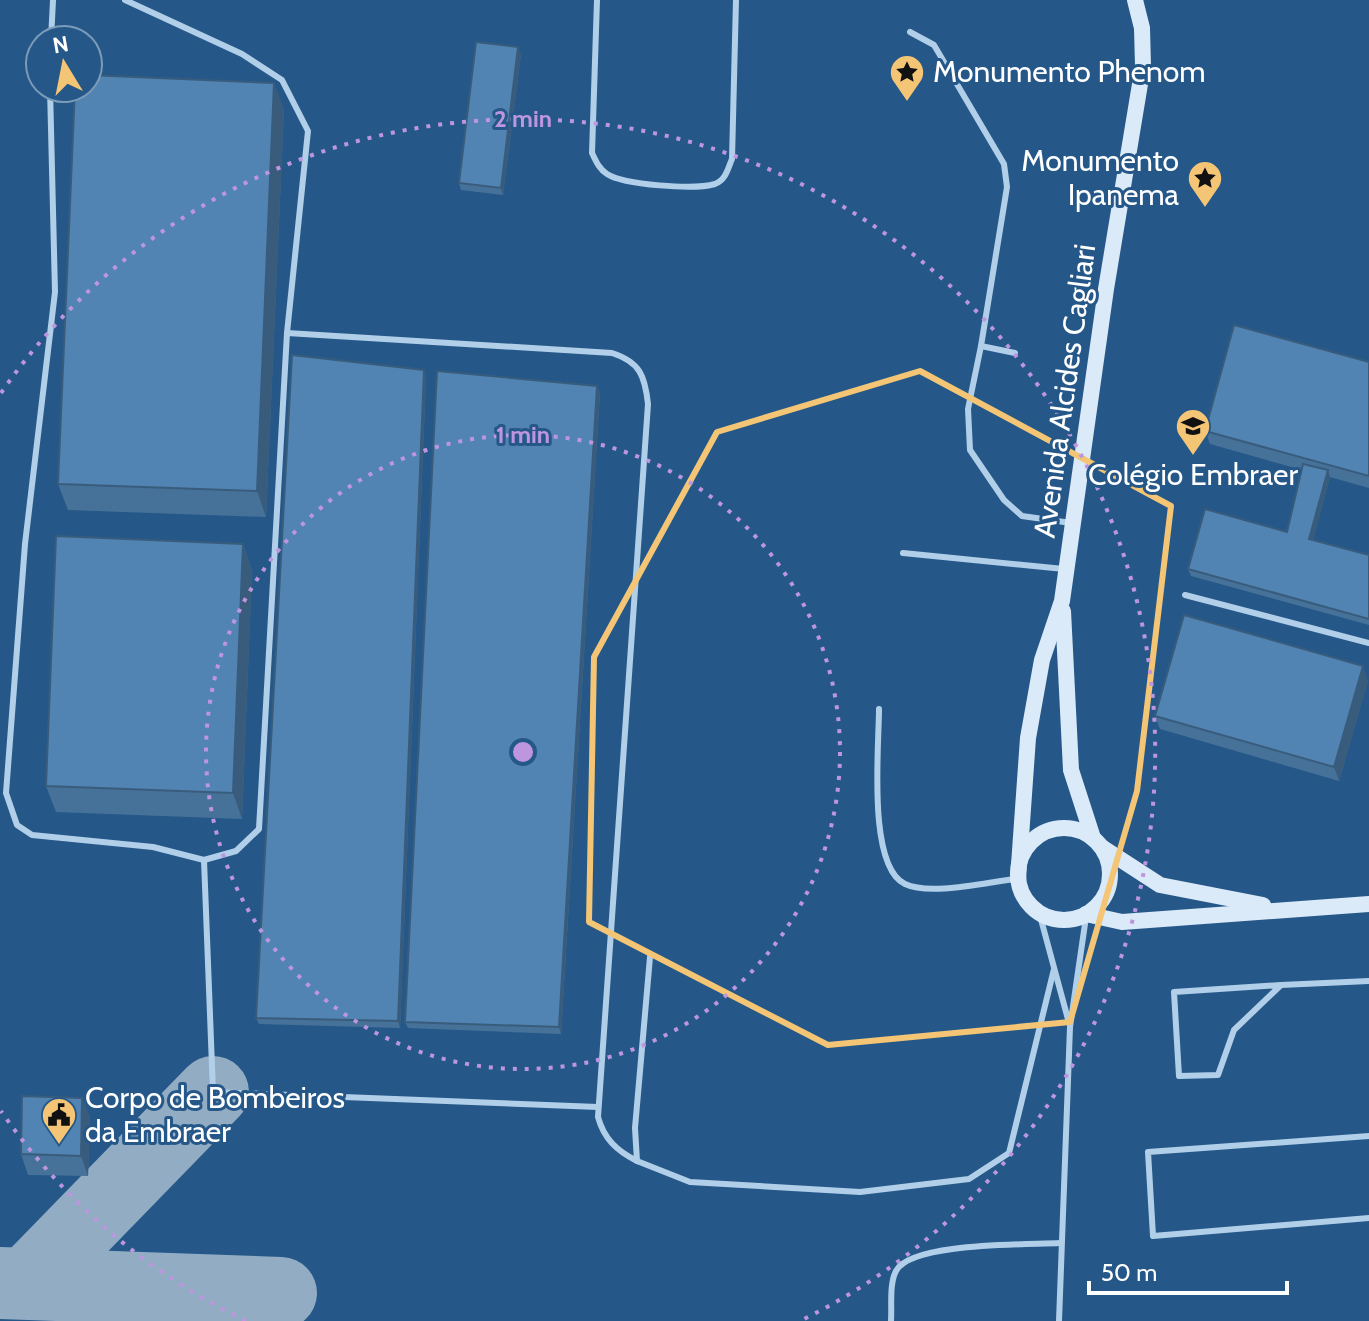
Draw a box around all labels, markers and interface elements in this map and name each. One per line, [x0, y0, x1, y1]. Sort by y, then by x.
north arrow [24, 24, 104, 104]
text: N [51, 30, 71, 59]
place icon: Monumento Phenom [888, 53, 926, 103]
place label: Monumento Phenom [933, 53, 1206, 90]
text: 2 min [494, 104, 552, 133]
place label: Monumento Ipanema [1021, 142, 1180, 213]
place icon: Monumento Ipanema [1186, 159, 1224, 209]
street label: Avenida Alcides Cagliari [1026, 242, 1103, 540]
school or university icon: Colégio Embraer [1174, 407, 1212, 457]
text: 1 min [496, 420, 550, 449]
place label: Colégio Embraer [1088, 456, 1298, 493]
centre of rings [509, 738, 537, 766]
place label: Corpo de Bombeiros da Embraer [85, 1079, 345, 1150]
public building icon: Corpo de Bombeiros da Embraer [40, 1096, 78, 1146]
scale bar [1089, 1245, 1287, 1295]
text: 50 m [1101, 1258, 1157, 1287]

